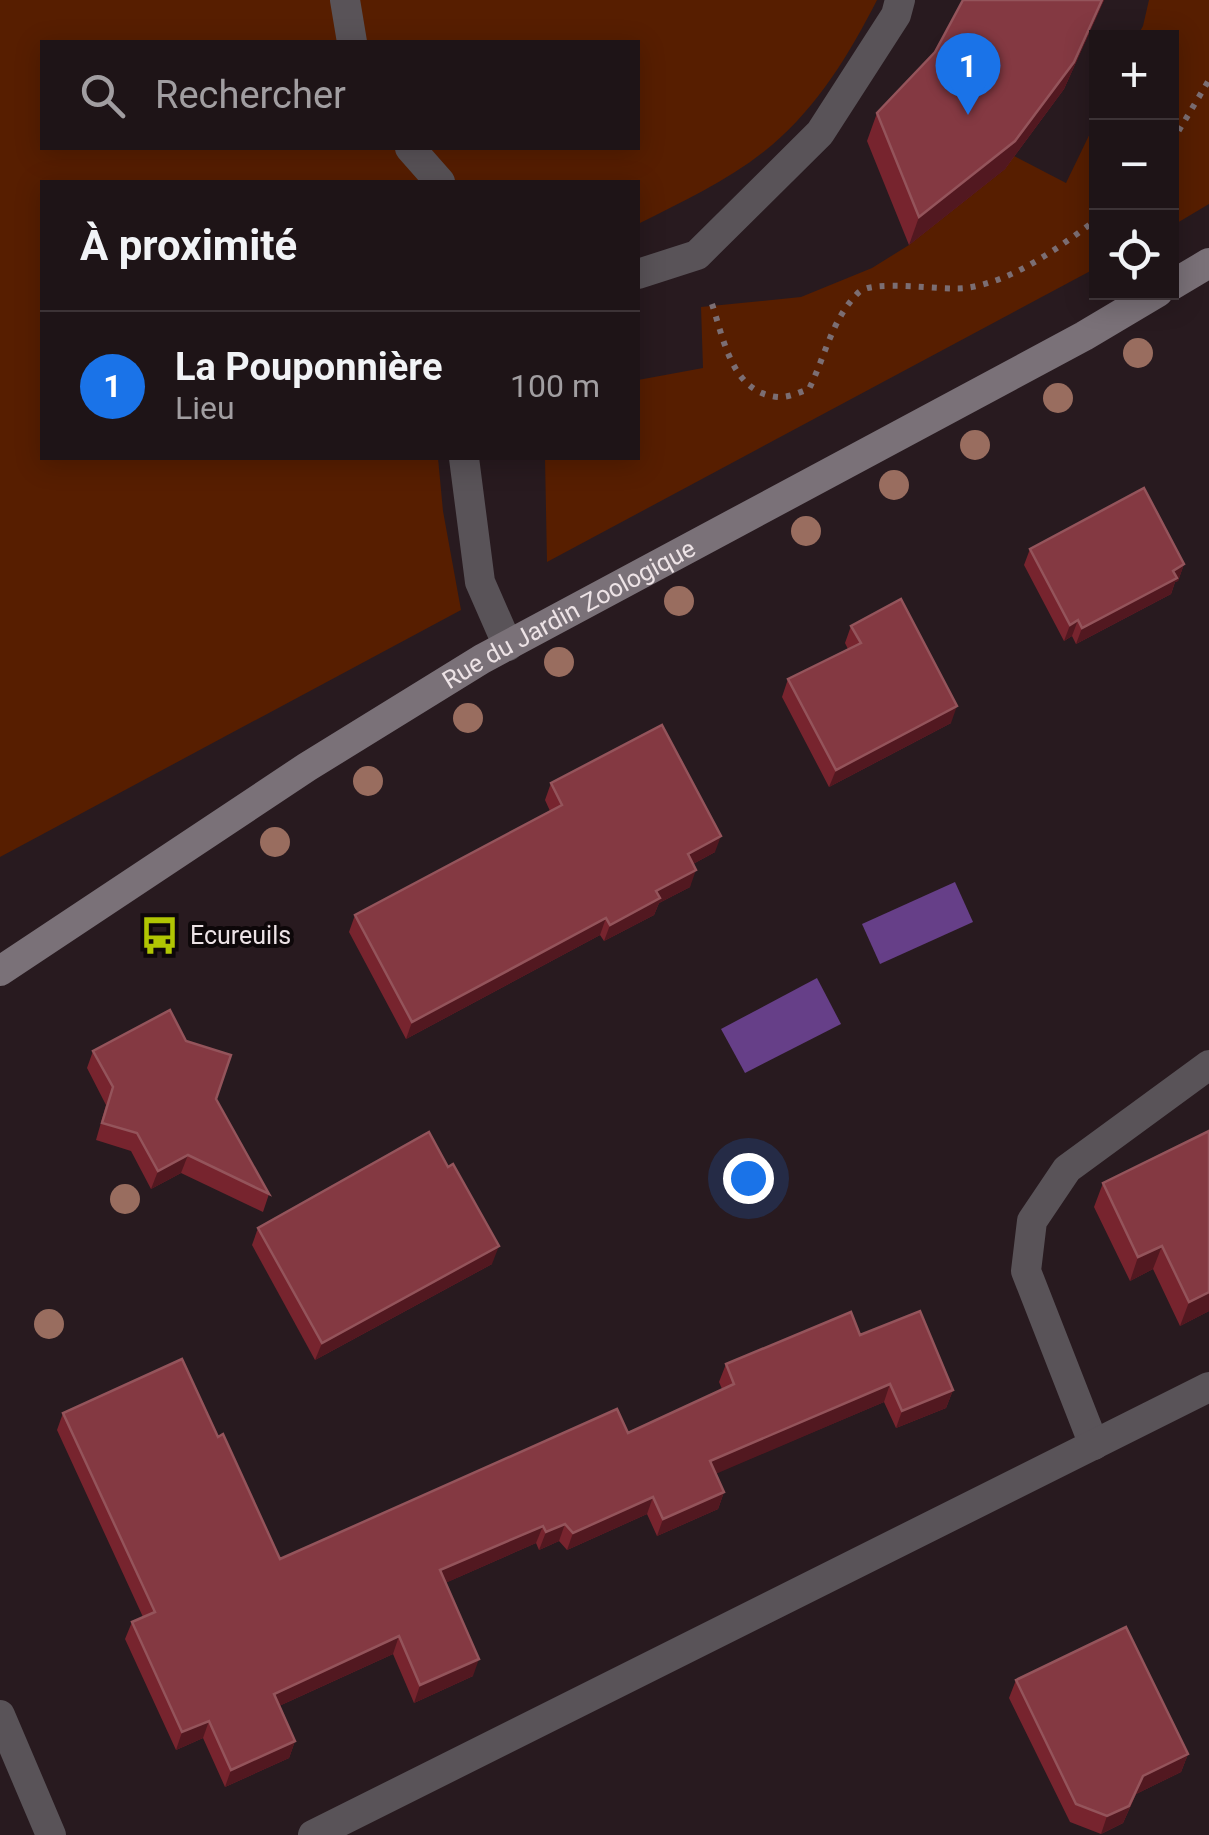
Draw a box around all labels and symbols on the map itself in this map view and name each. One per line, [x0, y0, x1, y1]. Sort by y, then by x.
pin: 1 [936, 32, 1000, 115]
street label: Rue du Jardin Zoologique [437, 533, 700, 695]
bus stop icon: Ecureuils [139, 914, 181, 956]
place label: Ecureuils [190, 921, 291, 950]
your location [723, 1153, 774, 1204]

